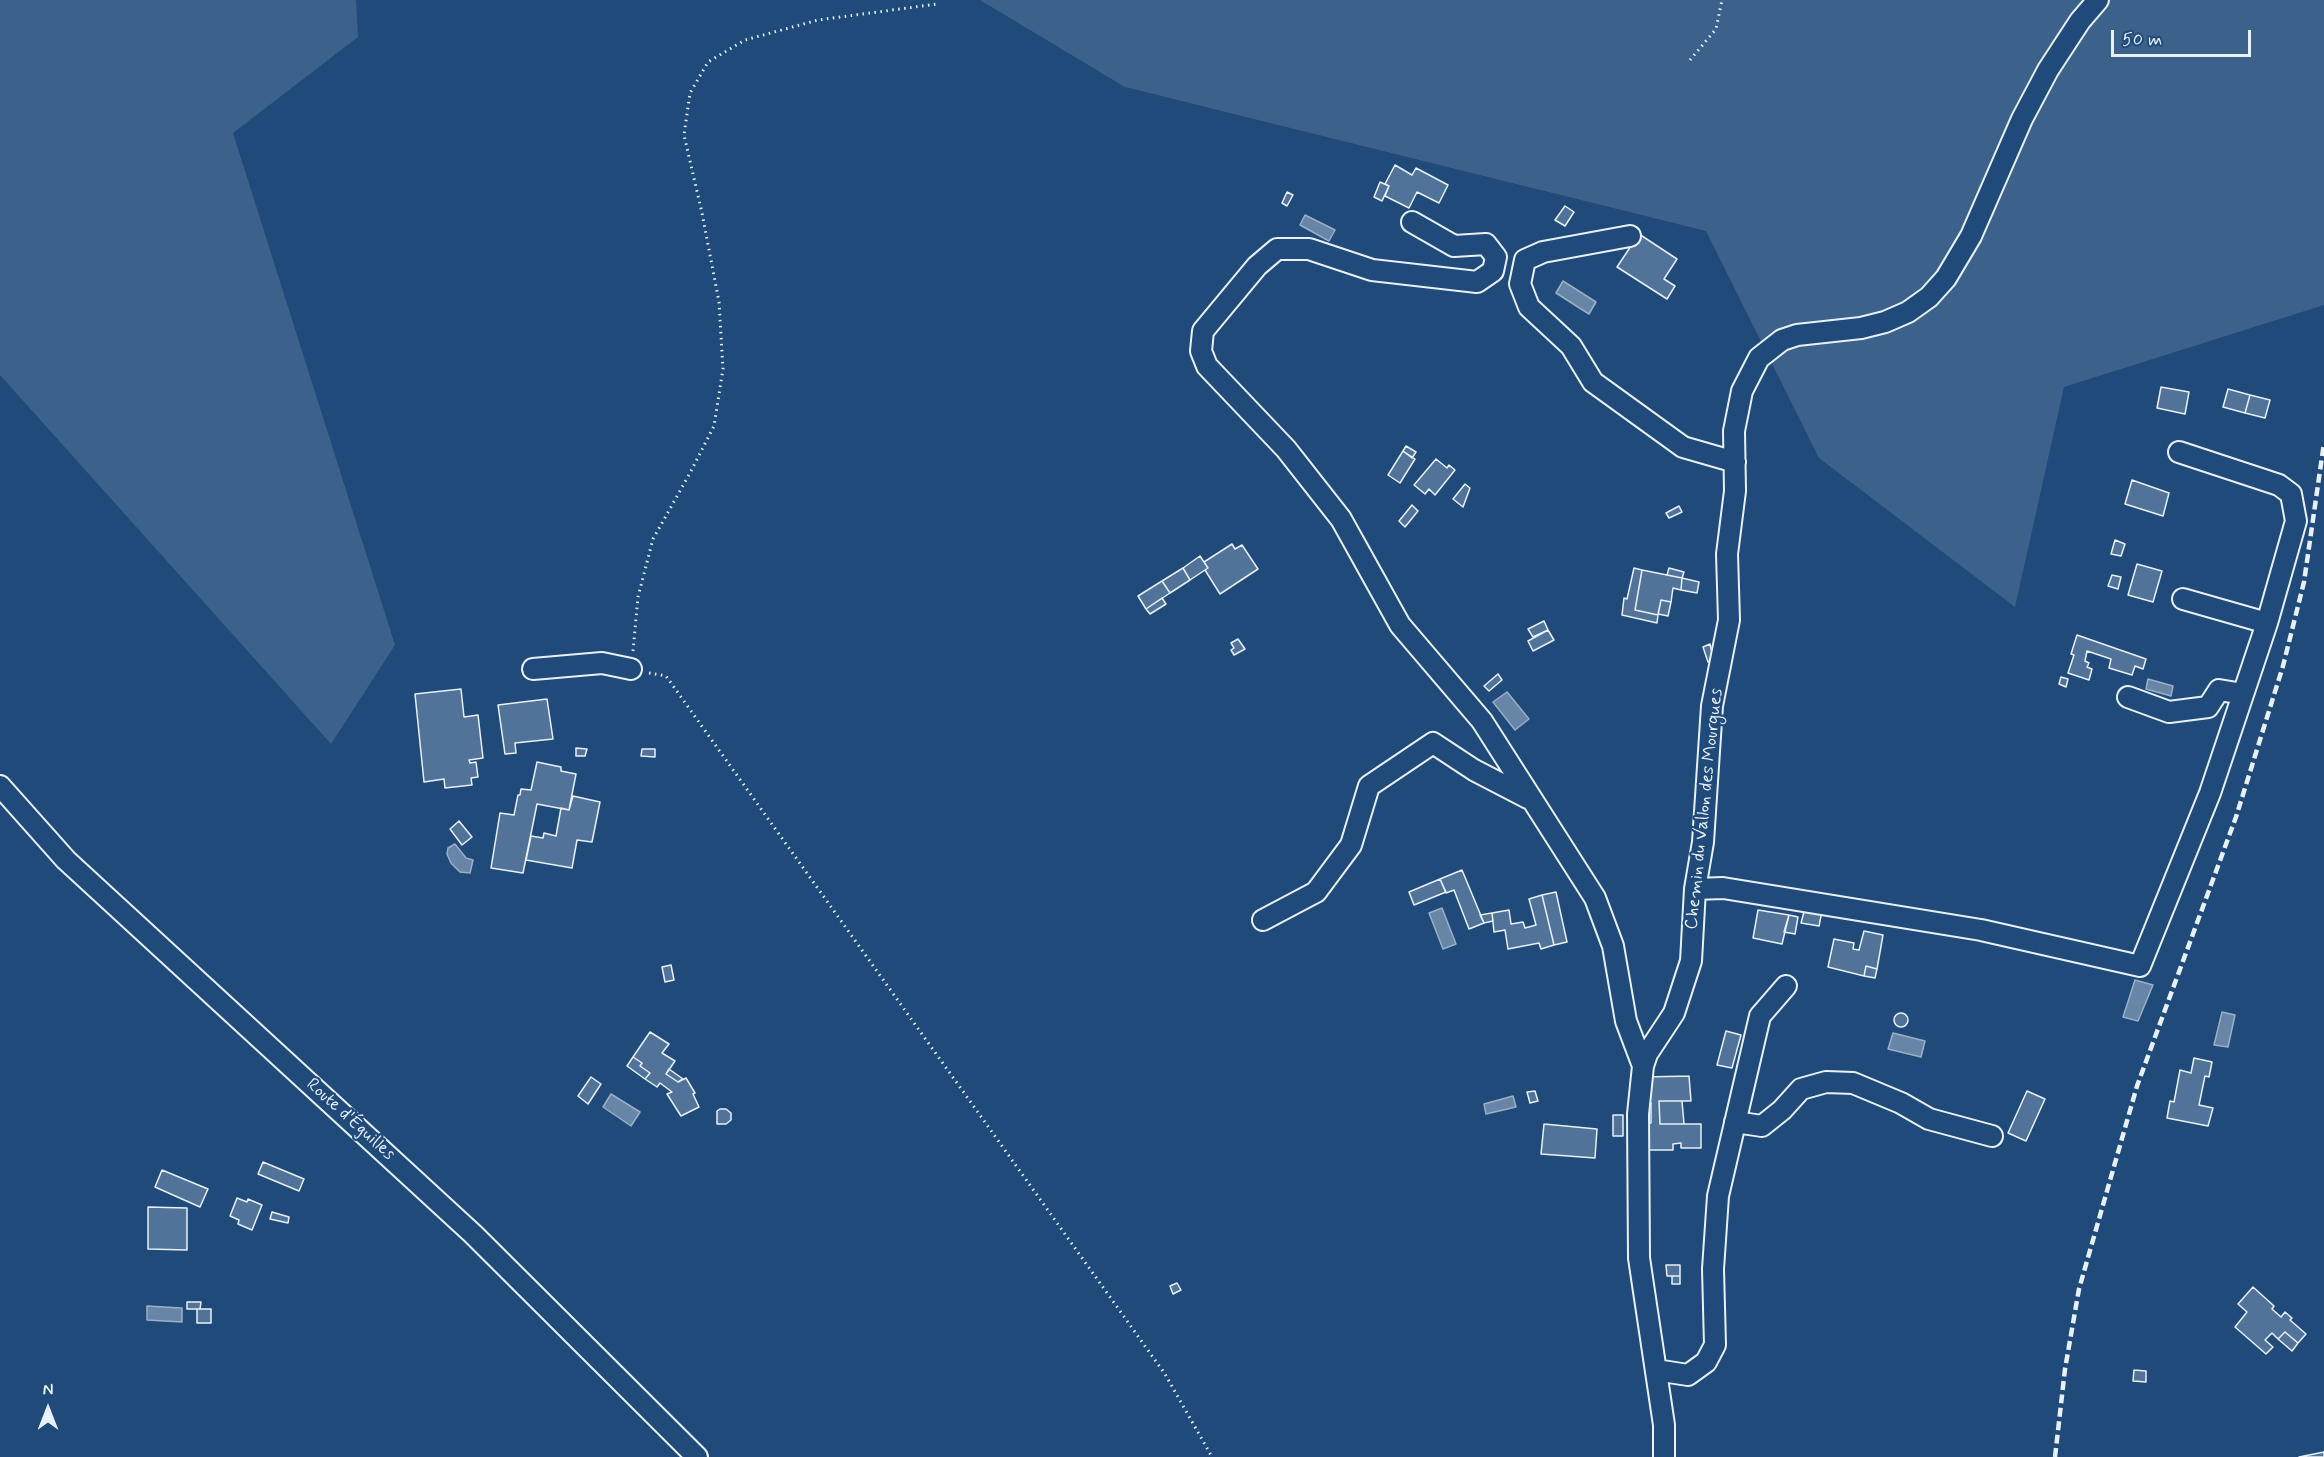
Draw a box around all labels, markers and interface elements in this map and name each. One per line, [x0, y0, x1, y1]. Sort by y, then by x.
scale bar [2114, 18, 2254, 56]
text: 50 m [2122, 28, 2162, 52]
street label: Chemin du Vallon des Mourgues [1682, 687, 1728, 931]
street label: Route d'Éguilles [301, 1074, 399, 1166]
north arrow [18, 1379, 78, 1439]
text: N [43, 1380, 53, 1401]

